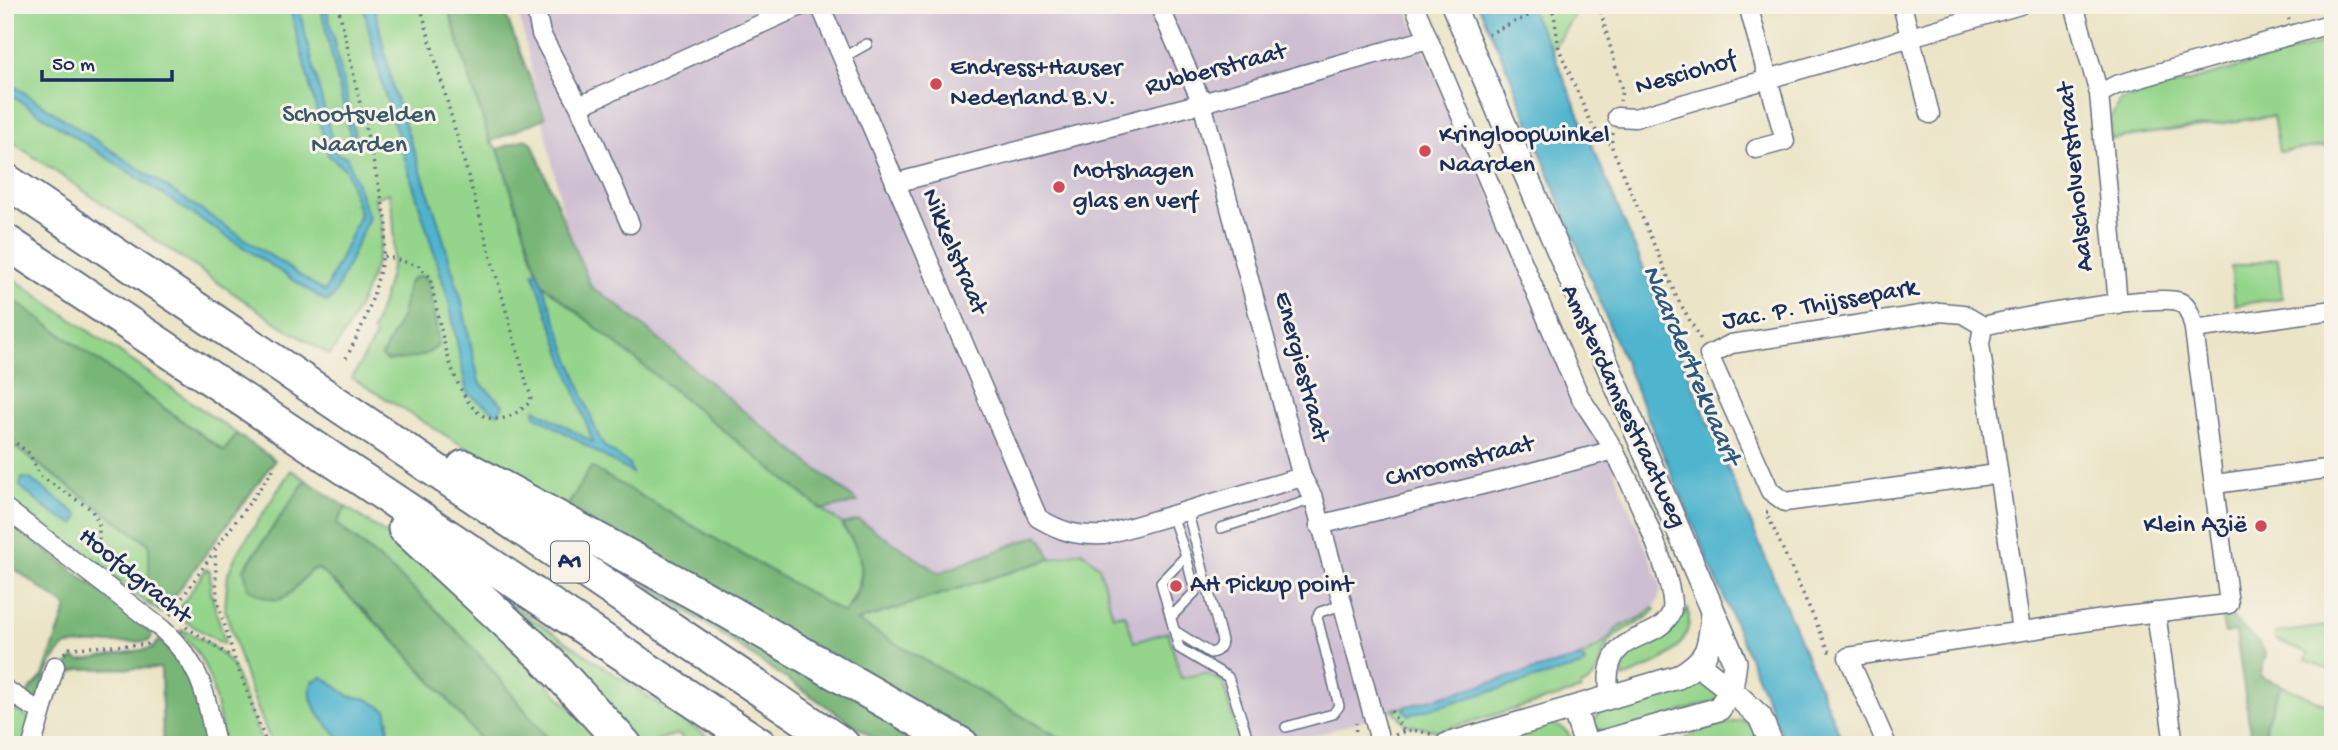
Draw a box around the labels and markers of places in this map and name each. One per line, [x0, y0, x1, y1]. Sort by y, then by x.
place label: Endress+Hauser Nederland B.V. [950, 54, 1125, 115]
marker: Endress+Hauser Nederland B.V. [928, 76, 944, 92]
place label: Kringloopwinkel Naarden [1439, 121, 1610, 182]
marker: Kringloopwinkel Naarden [1417, 143, 1433, 159]
place label: Motshagen glas en verf [1073, 157, 1200, 218]
marker: Motshagen glas en verf [1051, 179, 1067, 195]
place label: Klein Azië [2144, 511, 2248, 542]
marker: Klein Azië [2253, 518, 2269, 534]
place label: AH Pickup point [1190, 571, 1355, 602]
marker: AH Pickup point [1168, 578, 1184, 594]

